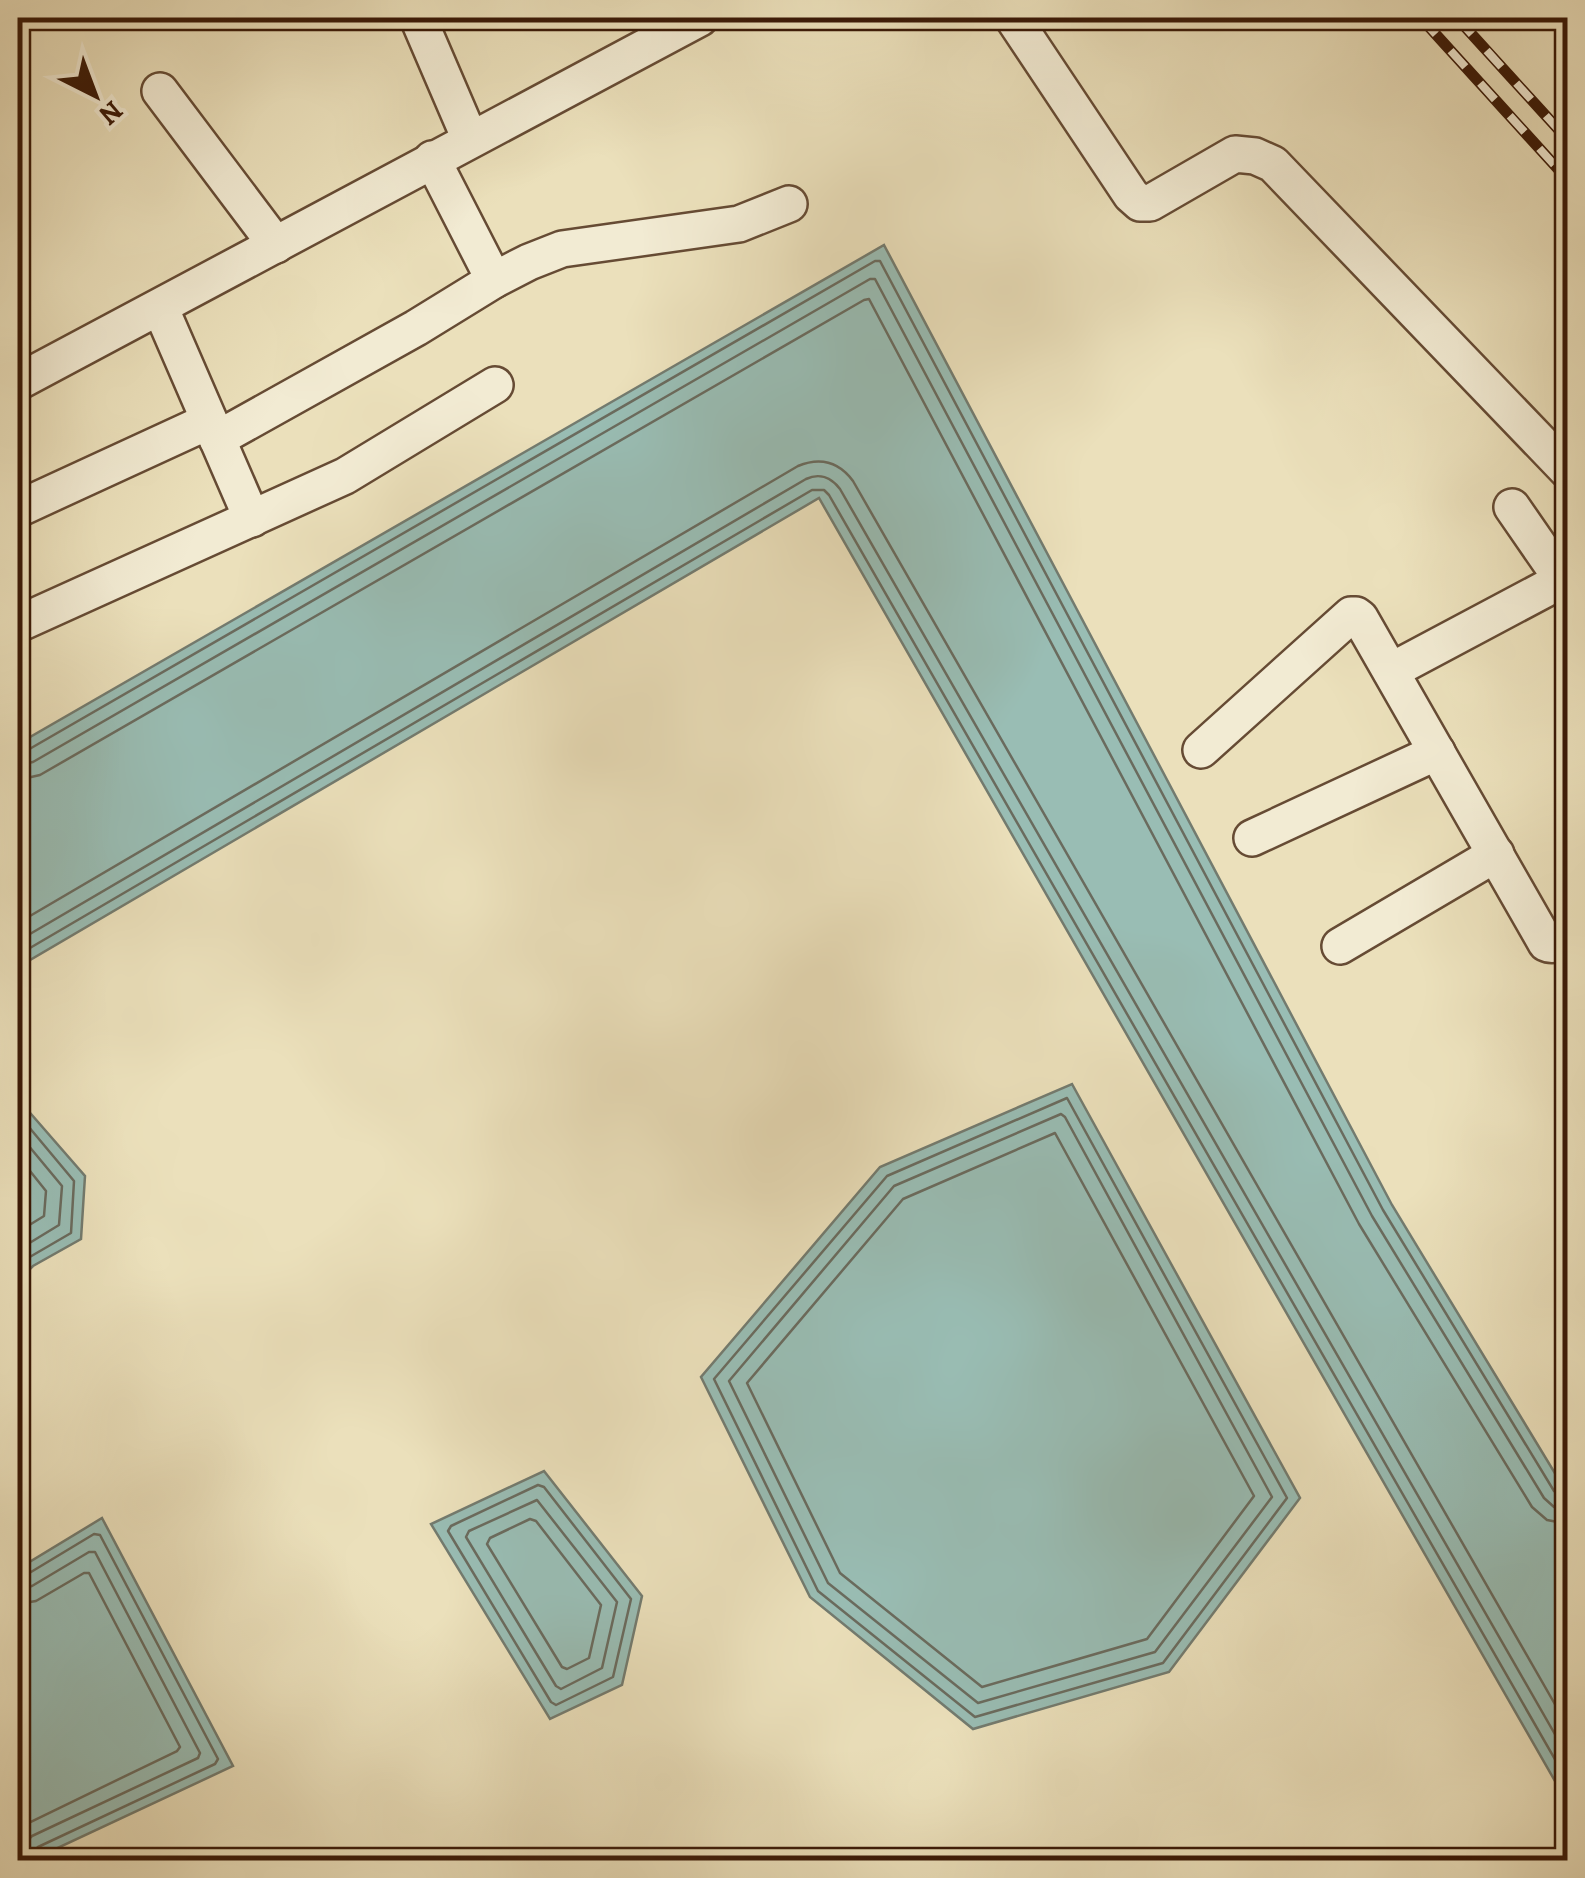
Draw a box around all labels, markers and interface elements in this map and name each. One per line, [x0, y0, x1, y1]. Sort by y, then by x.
north arrow [45, 45, 145, 145]
text: N [91, 92, 131, 134]

